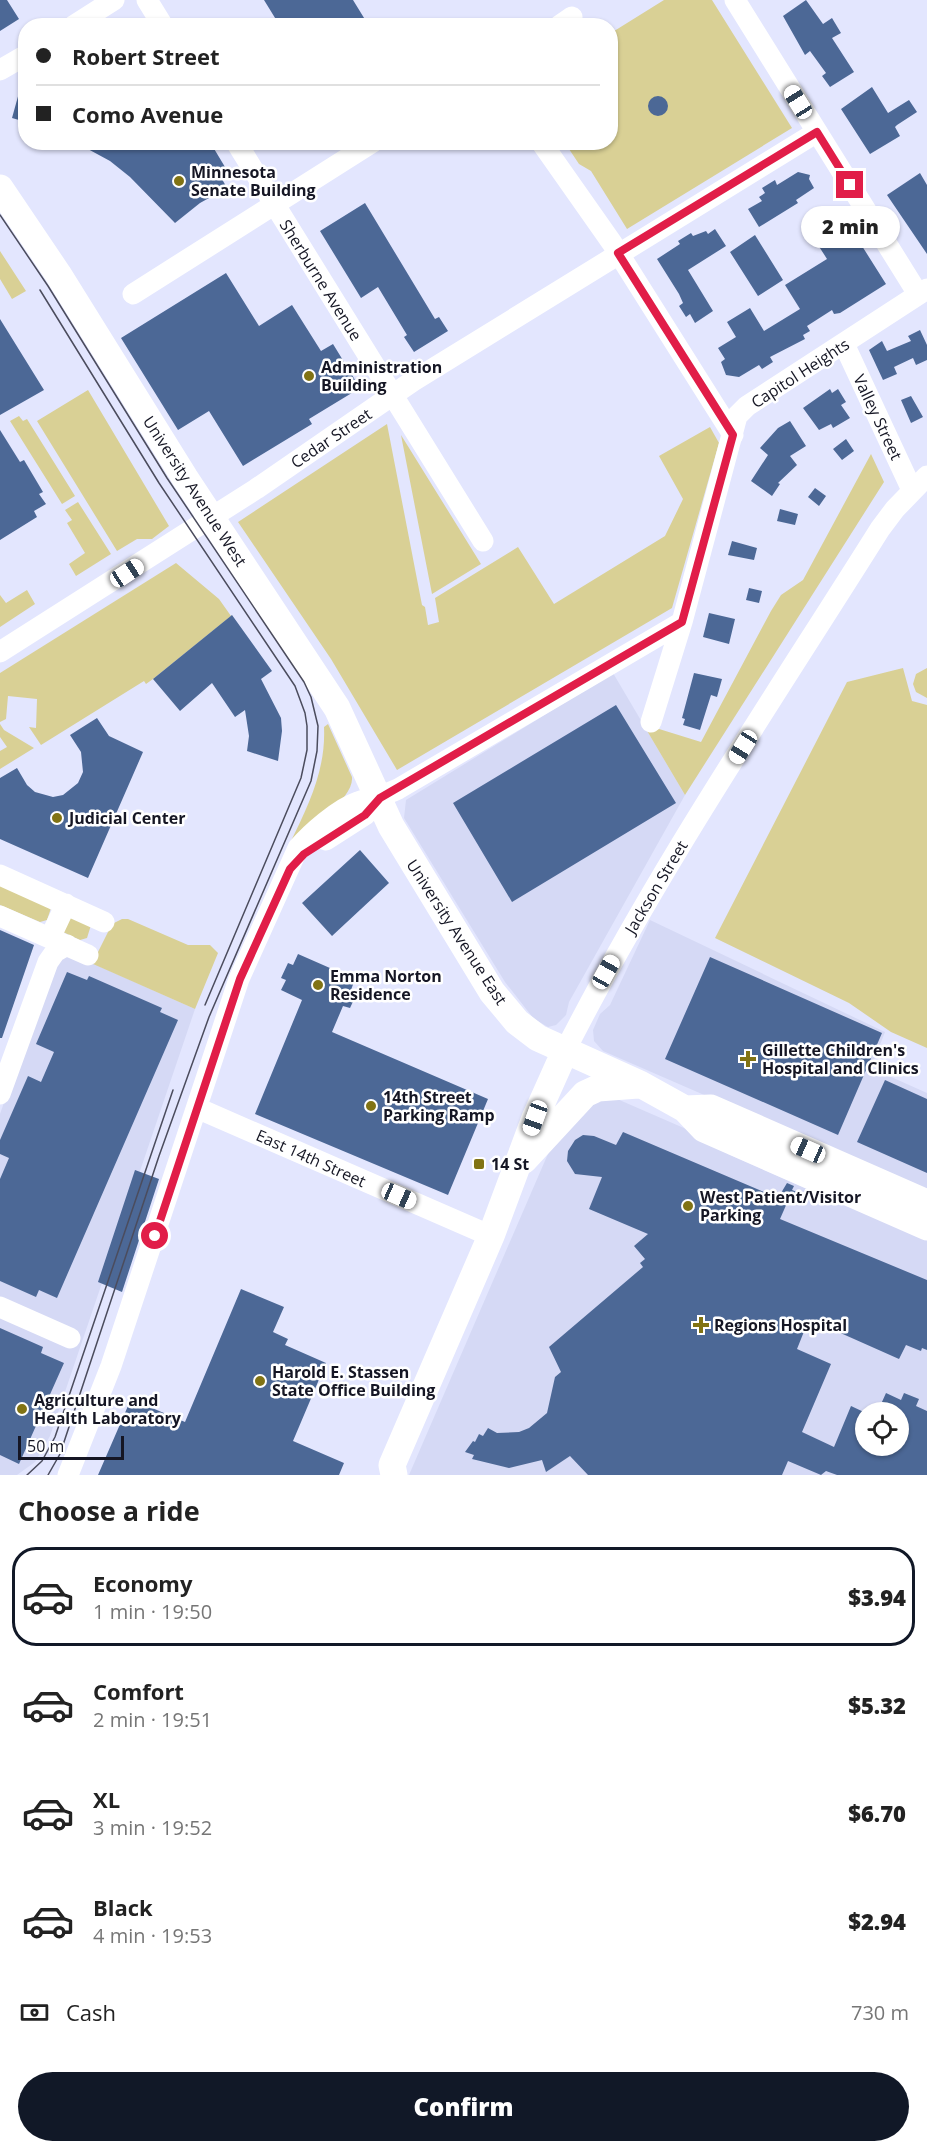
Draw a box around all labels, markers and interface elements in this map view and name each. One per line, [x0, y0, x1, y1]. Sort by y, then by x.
text: Robert Street [72, 41, 220, 71]
car [781, 82, 815, 122]
text: Como Avenue [72, 99, 223, 129]
place label: Minnesota Senate Building [191, 161, 316, 201]
route end [836, 171, 863, 198]
marker: Minnesota Senate Building [172, 174, 186, 188]
callout: 2 min [800, 206, 900, 248]
text: 2 min [822, 213, 879, 240]
street label: Sherburne Avenue [275, 215, 367, 345]
street label: Capitol Heights [747, 333, 853, 413]
place label: Administration Building [321, 356, 442, 396]
marker: Administration Building [302, 369, 316, 383]
street label: Valley Street [849, 370, 908, 464]
street label: Cedar Street [286, 403, 376, 473]
street label: University Avenue West [138, 411, 252, 571]
car [107, 556, 147, 590]
car [726, 727, 760, 767]
place label: Judicial Center [67, 807, 185, 829]
marker: Judicial Center [50, 811, 64, 825]
street label: Jackson Street [618, 836, 693, 939]
street label: University Avenue East [402, 855, 513, 1009]
car [589, 952, 623, 992]
place label: Emma Norton Residence [330, 965, 442, 1005]
marker: Emma Norton Residence [311, 978, 325, 992]
place label: Gillette Children's Hospital and Clinics [762, 1039, 919, 1079]
marker: Gillette Children's Hospital and Clinics [739, 1050, 757, 1068]
place label: 14th Street Parking Ramp [383, 1086, 495, 1126]
car [520, 1098, 550, 1138]
marker: 14th Street Parking Ramp [364, 1099, 378, 1113]
street label: East 14th Street [253, 1124, 370, 1192]
car [788, 1134, 828, 1166]
place label: 14 St [491, 1153, 529, 1175]
marker: 14 St [472, 1157, 486, 1171]
car [379, 1180, 419, 1212]
place label: West Patient/Visitor Parking [700, 1186, 861, 1226]
marker: West Patient/Visitor Parking [681, 1199, 695, 1213]
route start [141, 1222, 168, 1249]
place label: Regions Hospital [714, 1314, 847, 1336]
marker: Regions Hospital [692, 1316, 710, 1334]
place label: Harold E. Stassen State Office Building [272, 1361, 435, 1401]
marker: Harold E. Stassen State Office Building [253, 1374, 267, 1388]
place label: Agriculture and Health Laboratory [34, 1389, 182, 1429]
marker: Agriculture and Health Laboratory [15, 1402, 29, 1416]
map controls [855, 1402, 909, 1456]
button: locate [855, 1402, 909, 1456]
scale bar [18, 1433, 124, 1460]
text: 50 m [27, 1435, 64, 1457]
text: Choose a ride [18, 1492, 200, 1529]
text: Economy [93, 1568, 192, 1598]
icon: car [21, 1570, 75, 1624]
text: $3.94 [848, 1582, 906, 1612]
text: 1 min · 19:50 [93, 1598, 212, 1625]
text: Comfort [93, 1676, 184, 1706]
icon: car [21, 1678, 75, 1732]
text: $5.32 [848, 1690, 906, 1720]
text: 2 min · 19:51 [93, 1706, 212, 1733]
text: XL [93, 1784, 120, 1814]
icon: car [21, 1786, 75, 1840]
text: $6.70 [848, 1798, 906, 1828]
text: 3 min · 19:52 [93, 1814, 212, 1841]
text: Black [93, 1892, 153, 1922]
icon: car [21, 1894, 75, 1948]
text: $2.94 [848, 1906, 906, 1936]
text: 4 min · 19:53 [93, 1922, 212, 1949]
icon: cash [18, 1996, 51, 2029]
text: Cash [66, 1997, 116, 2027]
text: 730 m [851, 1999, 909, 2026]
button: Confirm [18, 2072, 909, 2141]

